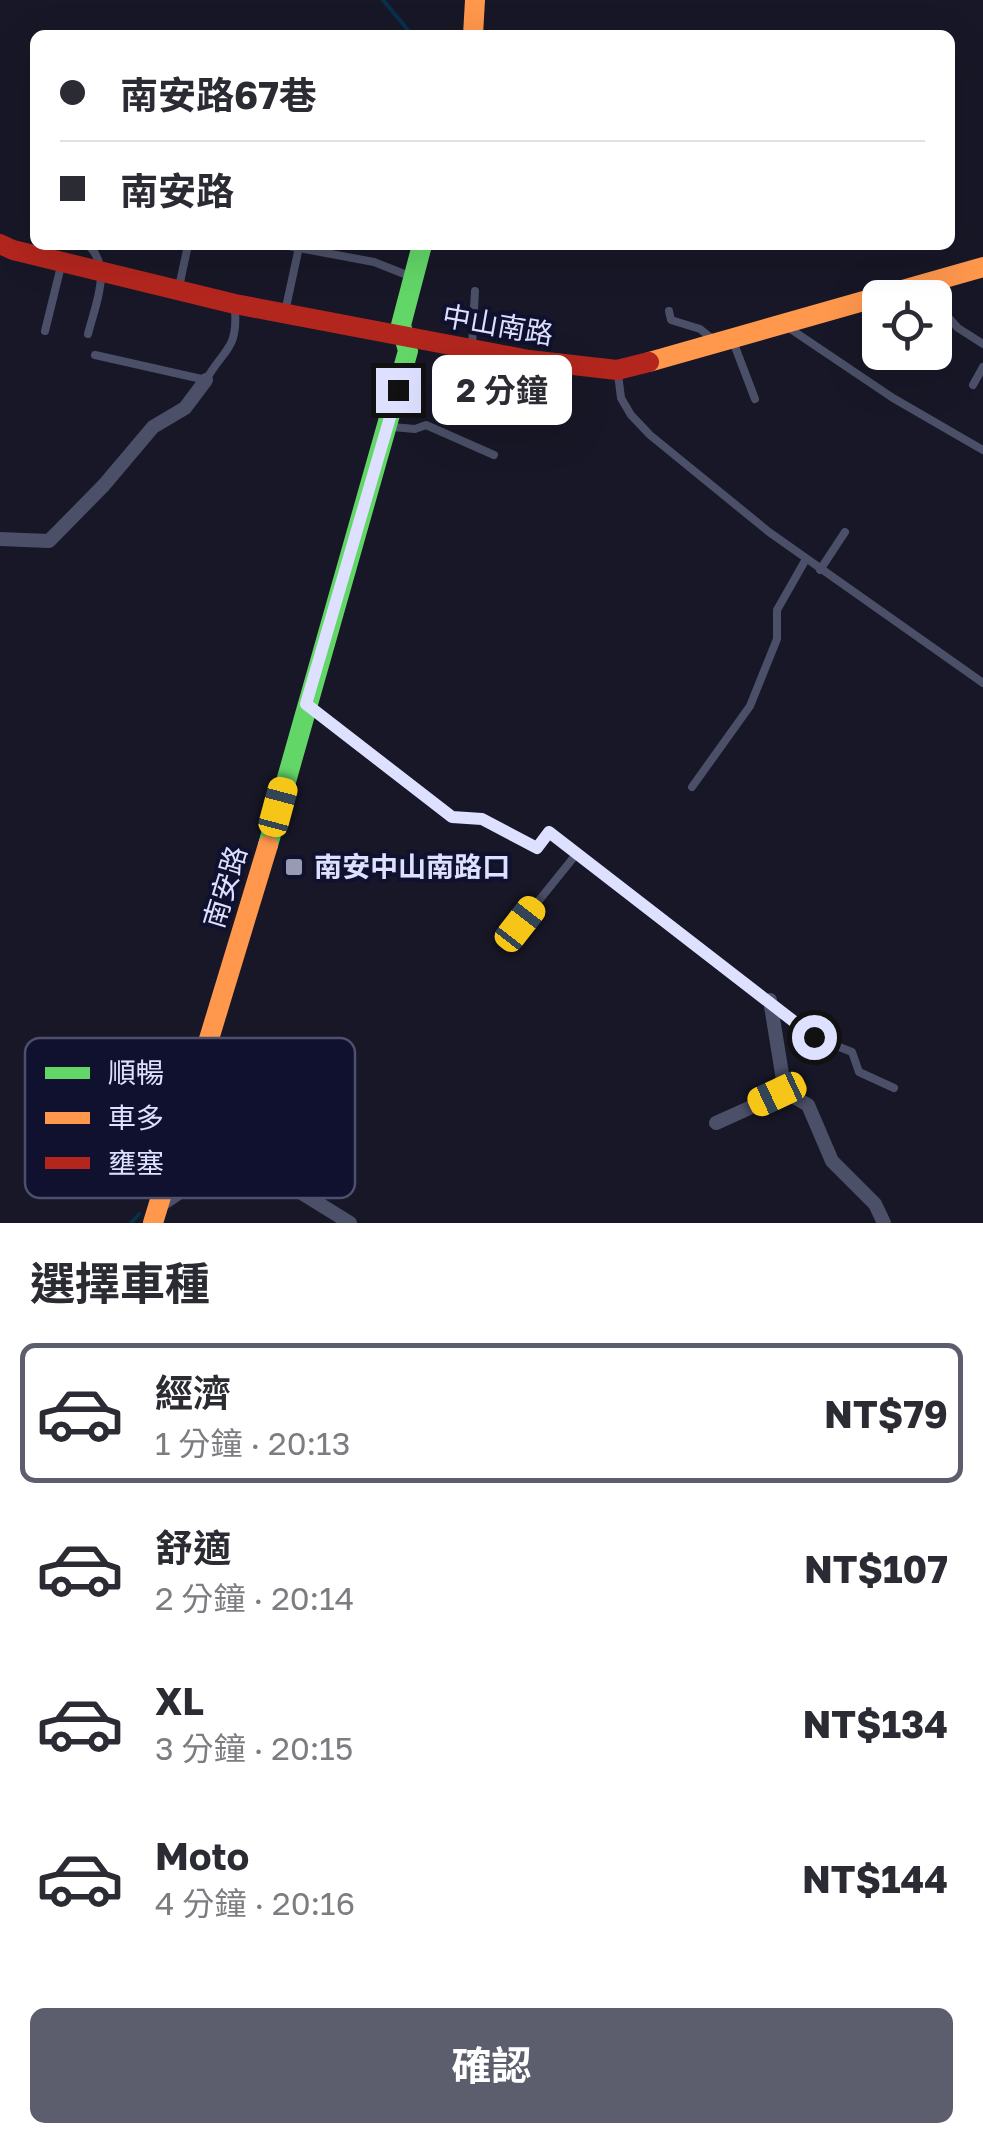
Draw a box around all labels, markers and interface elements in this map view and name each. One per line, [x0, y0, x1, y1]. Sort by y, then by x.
text: 南安路67巷 [120, 72, 317, 117]
text: 南安路 [120, 168, 234, 213]
map controls [862, 280, 952, 370]
button: locate [862, 280, 952, 370]
street label: 中山南路 [440, 299, 556, 350]
callout: 2 分鐘 [433, 355, 573, 425]
route end [376, 368, 421, 413]
text: 2 分鐘 [456, 371, 548, 409]
car [256, 774, 300, 840]
street label: 南安路 [196, 842, 253, 932]
place label: 南安中山南路口 [314, 850, 510, 883]
marker: 南安中山南路口 [283, 856, 305, 878]
car [490, 891, 550, 957]
route start [792, 1015, 837, 1060]
legend [25, 1038, 355, 1198]
text: 順暢 [108, 1056, 164, 1089]
car [743, 1068, 811, 1120]
text: 車多 [108, 1101, 164, 1134]
text: 壅塞 [108, 1146, 164, 1179]
text: 選擇車種 [30, 1256, 210, 1310]
icon: car [35, 1368, 125, 1458]
text: 經濟 [155, 1370, 231, 1415]
text: NT$79 [824, 1391, 948, 1436]
text: 1 分鐘 · 20:13 [155, 1424, 350, 1462]
icon: car [35, 1523, 125, 1613]
text: 舒適 [155, 1525, 231, 1570]
text: NT$107 [804, 1546, 948, 1591]
text: 2 分鐘 · 20:14 [155, 1579, 354, 1617]
icon: car [35, 1678, 125, 1768]
text: XL [155, 1678, 204, 1723]
text: NT$134 [802, 1701, 948, 1746]
text: 3 分鐘 · 20:15 [155, 1729, 353, 1767]
icon: car [35, 1833, 125, 1923]
text: Moto [155, 1833, 249, 1878]
text: NT$144 [802, 1856, 948, 1901]
text: 4 分鐘 · 20:16 [155, 1884, 355, 1922]
button: 確認 [30, 2008, 953, 2123]

